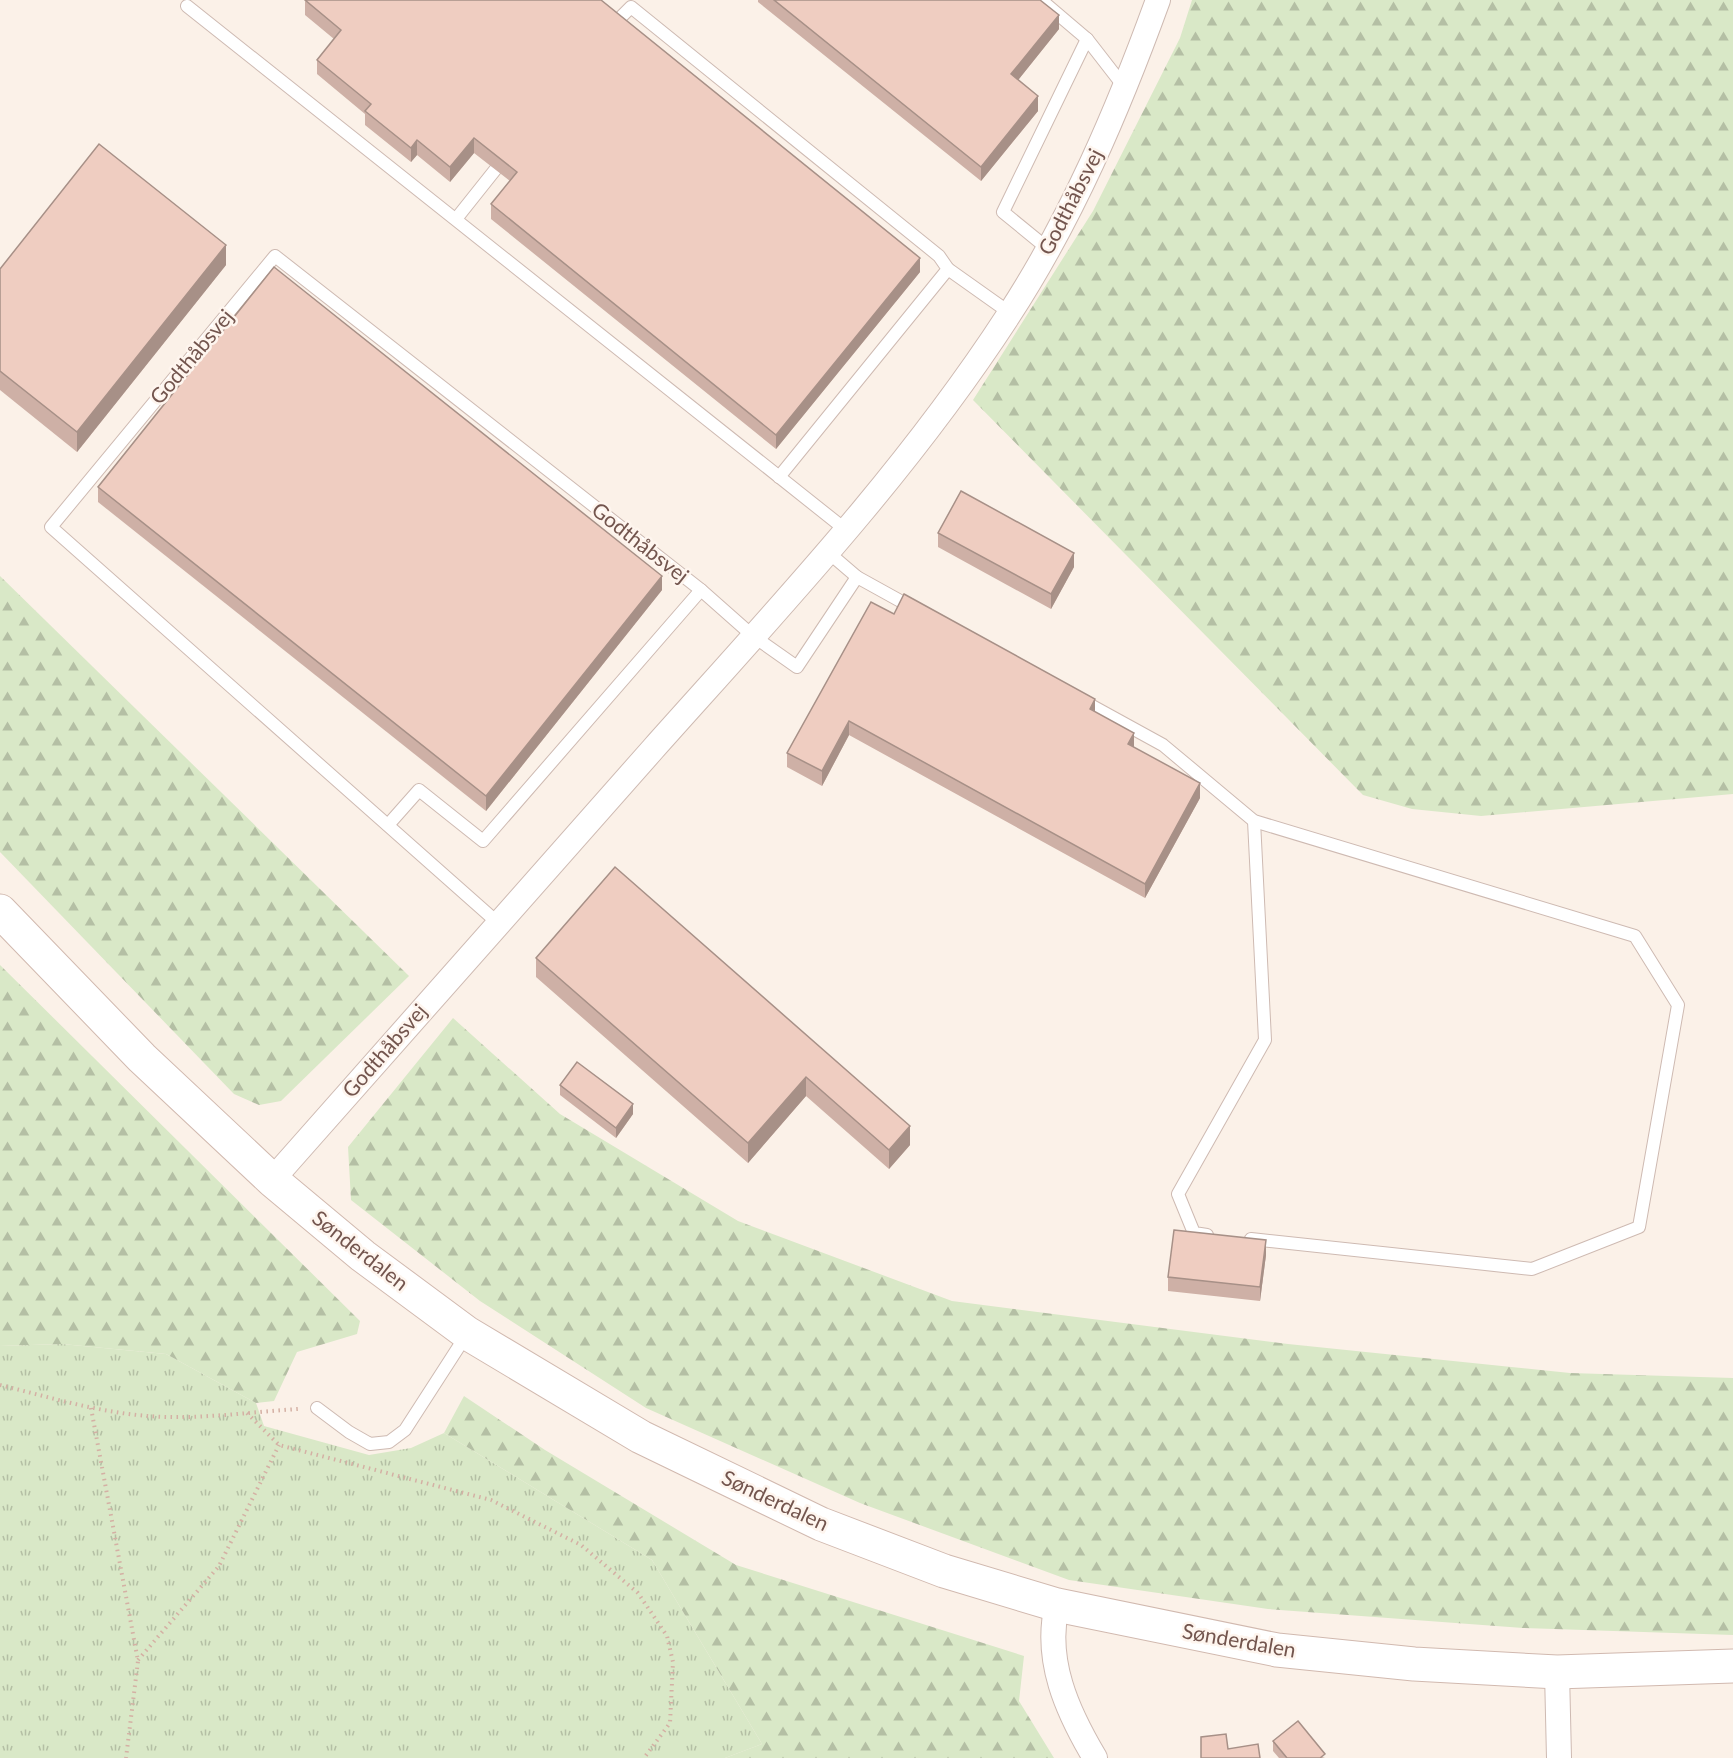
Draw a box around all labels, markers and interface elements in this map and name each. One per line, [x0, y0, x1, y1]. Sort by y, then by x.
street label: Godthåbsvej [1032, 144, 1107, 259]
street label: Godthåbsvej [144, 304, 238, 408]
street label: Godthåbsvej [588, 496, 694, 587]
street label: Godthåbsvej [336, 998, 431, 1102]
street label: Sønderdalen [308, 1205, 414, 1295]
street label: Sønderdalen [718, 1464, 833, 1535]
street label: Sønderdalen [1180, 1617, 1298, 1662]

